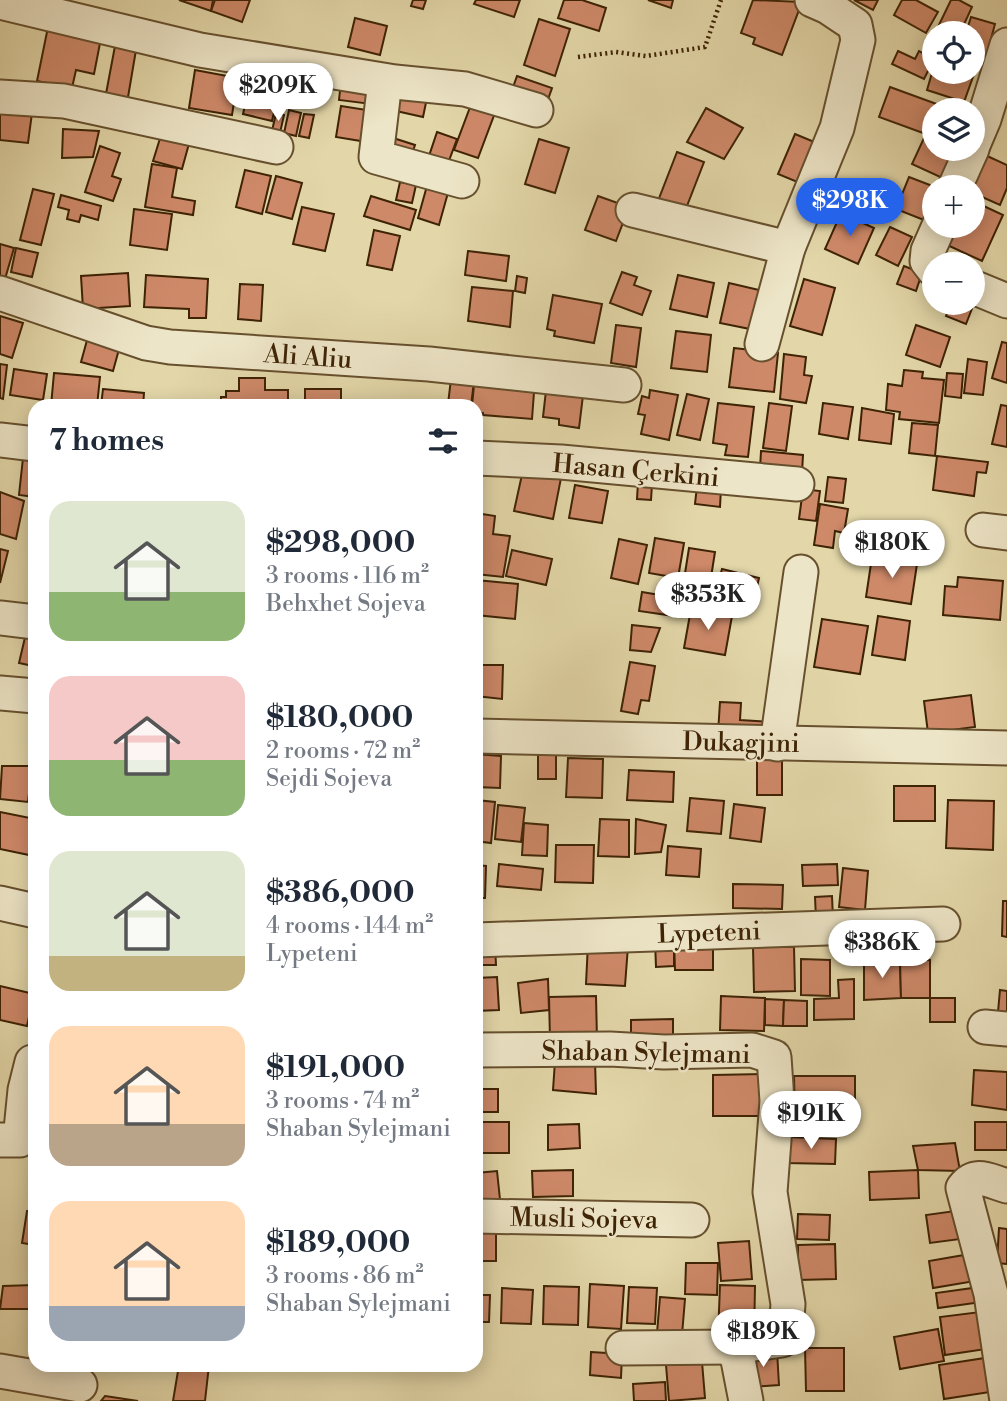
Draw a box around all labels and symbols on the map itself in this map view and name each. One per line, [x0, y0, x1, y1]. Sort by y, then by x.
pin: $209K [229, 64, 327, 123]
pin: $298K [801, 178, 899, 238]
street label: Ali Aliu [262, 338, 353, 376]
street label: Hasan Çerkini [551, 448, 721, 494]
pin: $180K [843, 520, 941, 580]
pin: $353K [659, 572, 757, 632]
street label: Dukagjini [682, 726, 800, 760]
street label: Lypeteni [657, 915, 761, 951]
pin: $386K [833, 920, 931, 980]
street label: Shaban Sylejmani [541, 1035, 751, 1071]
pin: $191K [762, 1092, 860, 1151]
street label: Musli Sojeva [510, 1202, 659, 1236]
pin: $189K [714, 1310, 812, 1369]

